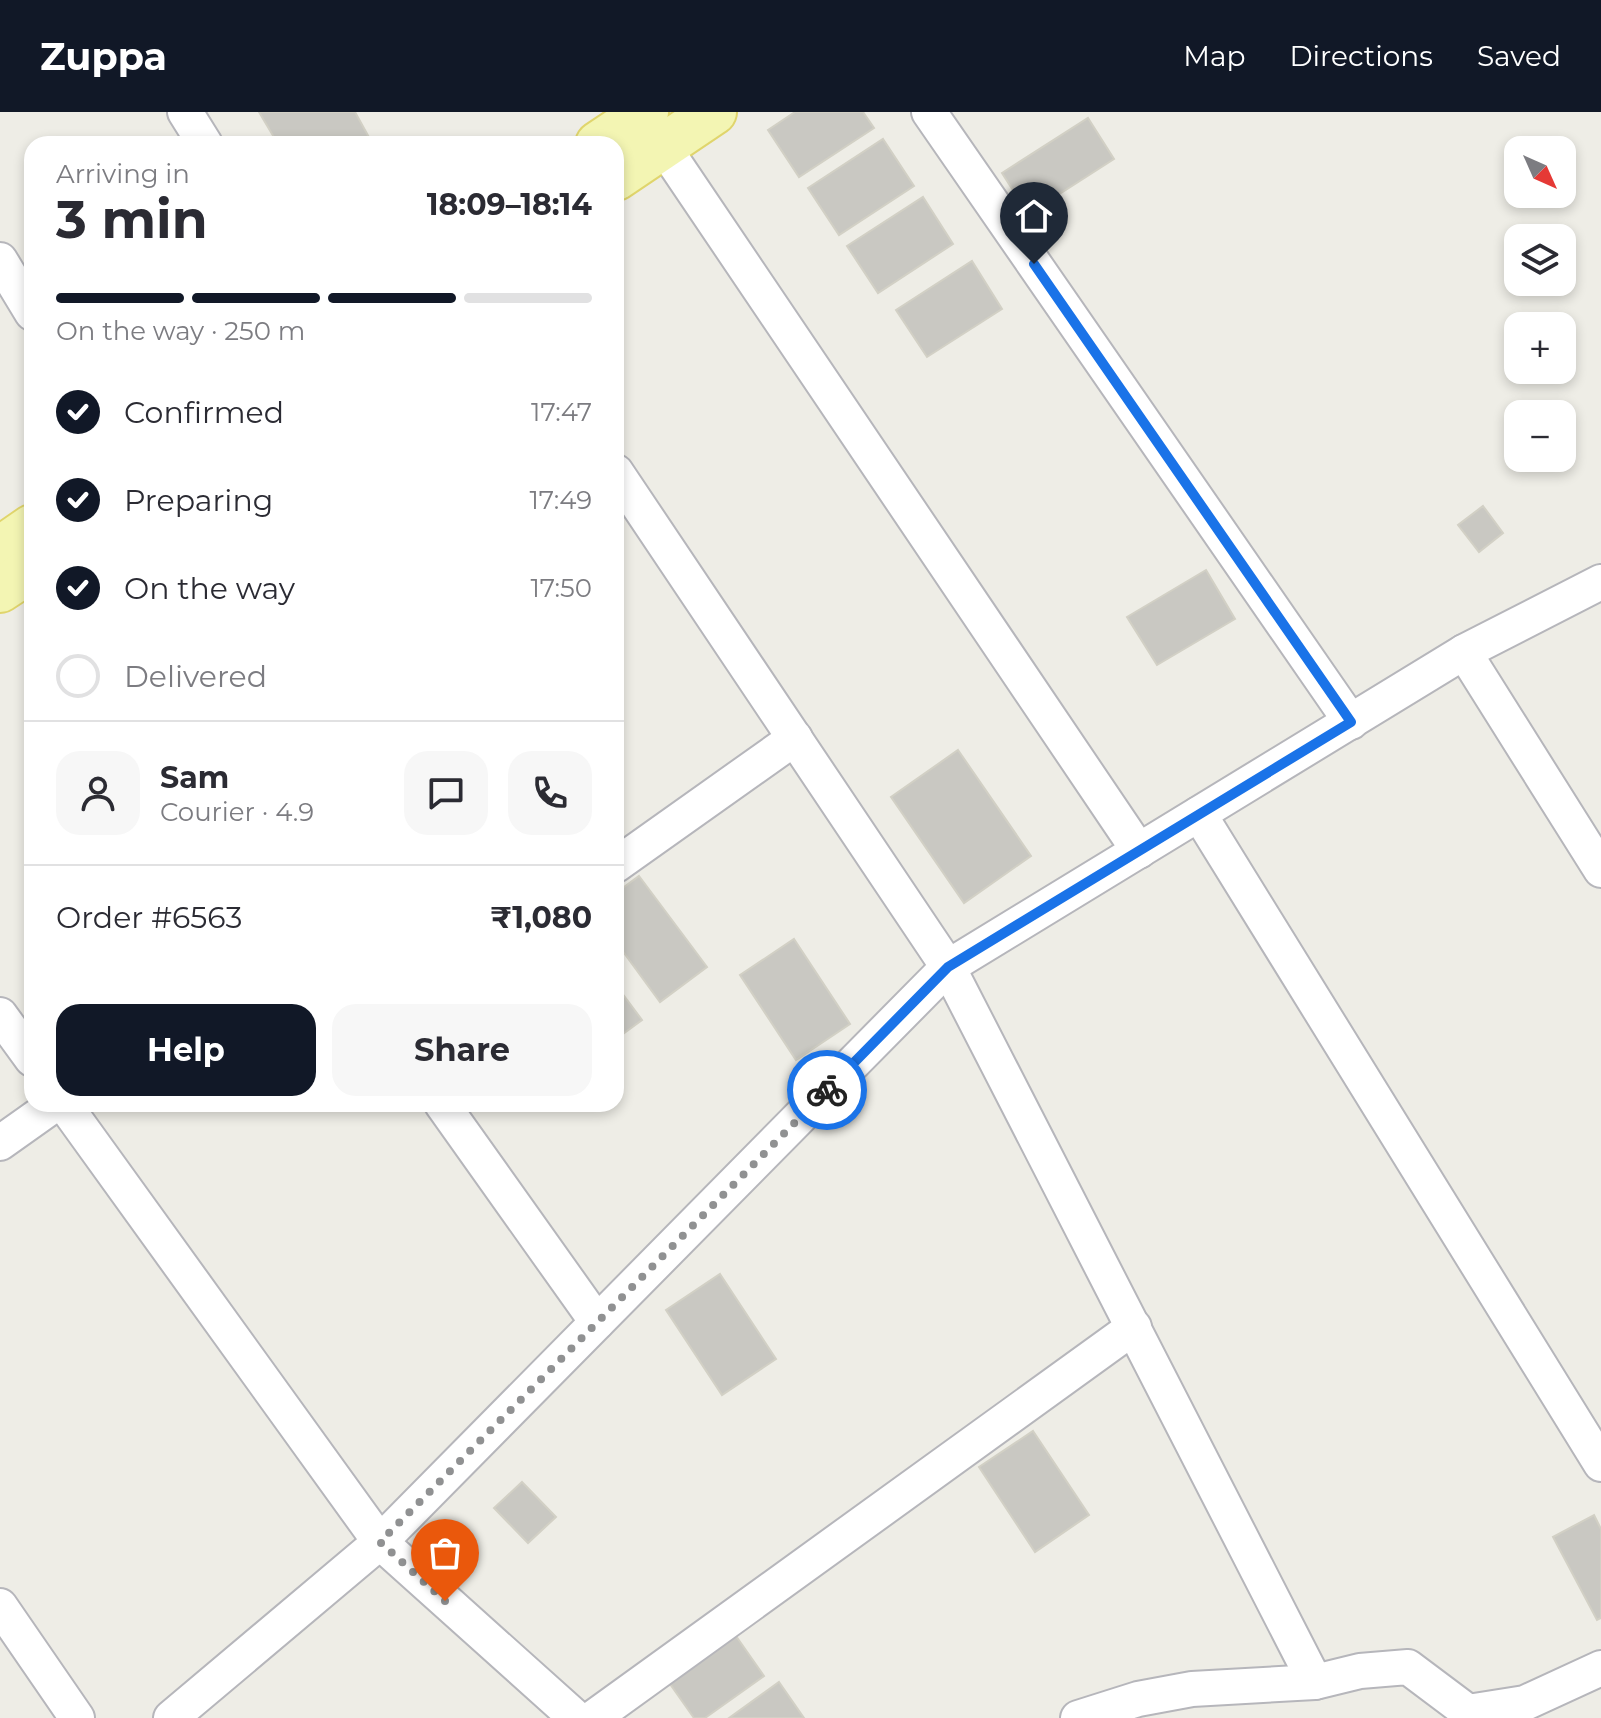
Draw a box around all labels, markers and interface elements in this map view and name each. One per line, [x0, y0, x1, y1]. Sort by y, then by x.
text: Zuppa [40, 33, 167, 80]
text: Map [1183, 39, 1245, 73]
text: Directions [1289, 39, 1433, 73]
text: Saved [1477, 39, 1561, 73]
north arrow [1504, 136, 1576, 208]
map controls [1504, 136, 1576, 472]
text: Arriving in [56, 158, 190, 190]
pin [1000, 182, 1068, 264]
text: 18:09–18:14 [427, 186, 592, 223]
text: 3 min [56, 188, 208, 251]
icon: home [1012, 194, 1056, 238]
button: layers [1504, 224, 1576, 296]
button: + [1504, 312, 1576, 384]
text: On the way · 250 m [56, 315, 305, 347]
icon: check [56, 390, 100, 434]
text: Confirmed [124, 394, 284, 431]
text: 17:47 [531, 396, 592, 428]
button: − [1504, 400, 1576, 472]
icon: check [56, 478, 100, 522]
text: Preparing [124, 482, 273, 519]
text: 17:49 [529, 484, 592, 516]
icon: check [56, 566, 100, 610]
text: On the way [124, 570, 295, 607]
text: 17:50 [530, 572, 592, 604]
text: Delivered [124, 658, 267, 695]
button: person [56, 751, 140, 835]
button: chat [404, 751, 488, 835]
button: phone [508, 751, 592, 835]
text: Sam [160, 759, 229, 796]
text: Courier · 4.9 [160, 796, 314, 828]
text: Order #6563 [56, 899, 243, 936]
text: ₹1,080 [490, 899, 592, 936]
button: Help [56, 1004, 316, 1096]
button: Share [332, 1004, 592, 1096]
courier [787, 1050, 867, 1130]
icon: bike [805, 1068, 849, 1112]
pin [411, 1519, 479, 1601]
icon: bag [423, 1531, 467, 1575]

